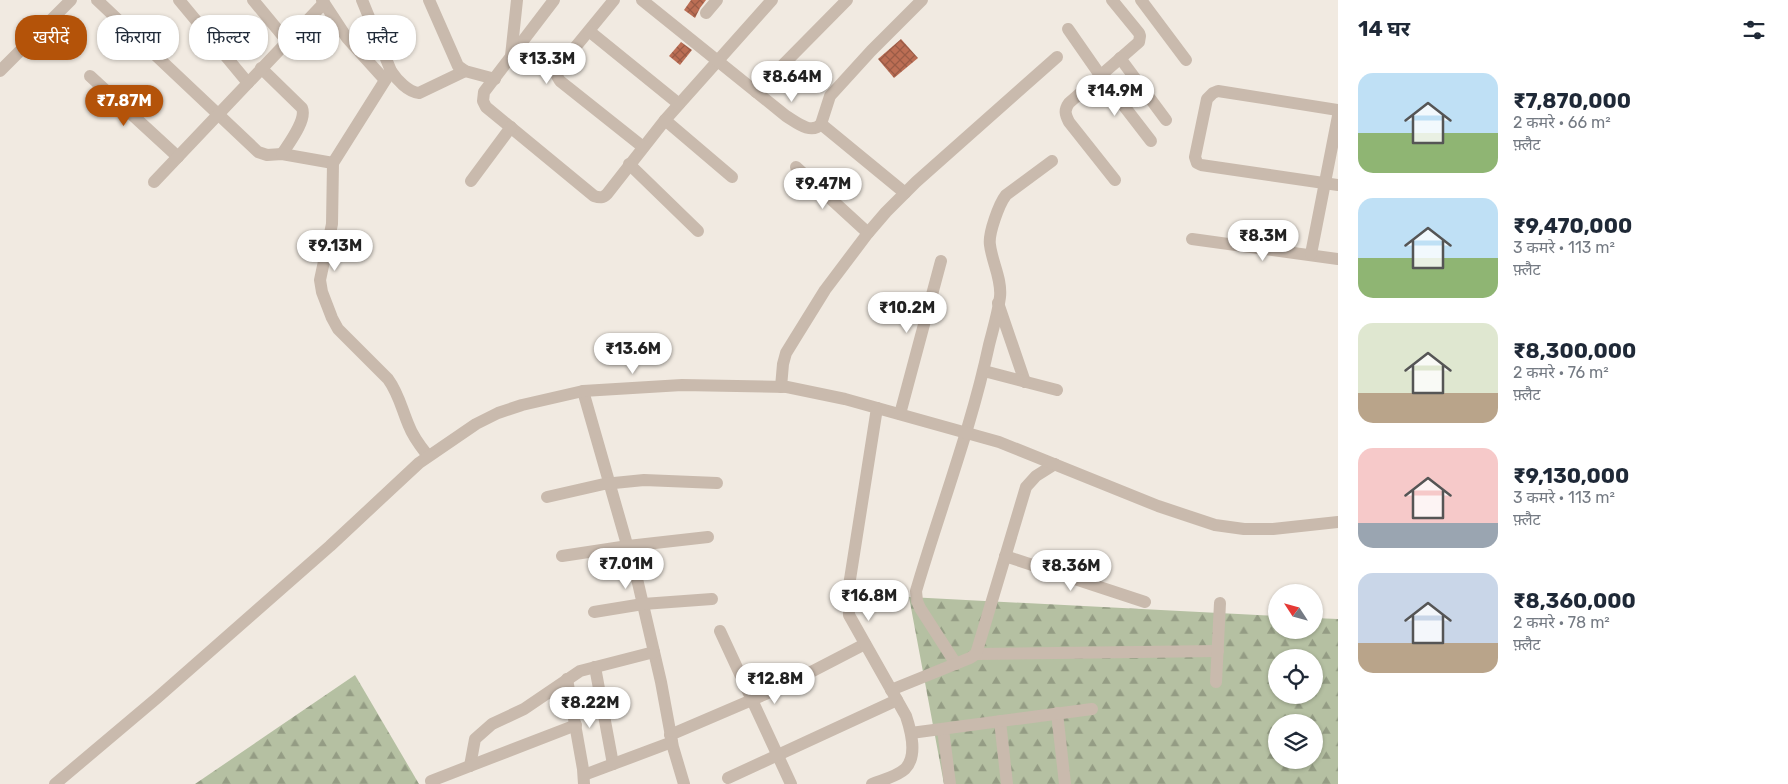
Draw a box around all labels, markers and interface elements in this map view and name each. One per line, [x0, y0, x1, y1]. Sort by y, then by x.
chip: खरीदें [15, 15, 87, 60]
chip: किराया [97, 15, 179, 60]
chip: फ़िल्टर [189, 15, 268, 60]
chip: नया [278, 15, 339, 60]
chip: फ़्लैट [349, 15, 416, 60]
text: 14 घर [1358, 16, 1410, 41]
icon: filters [1740, 16, 1768, 44]
pin: ₹13.3M [506, 42, 588, 85]
text: ₹13.3M [519, 49, 575, 68]
pin: ₹8.64M [751, 61, 833, 103]
text: ₹8.64M [762, 67, 822, 86]
pin: ₹14.9M [1074, 74, 1156, 117]
text: ₹14.9M [1087, 81, 1143, 100]
pin: ₹7.87M [83, 84, 165, 127]
text: ₹7,870,000 [1513, 88, 1631, 113]
text: ₹7.87M [96, 91, 152, 110]
icon: home [1398, 93, 1458, 153]
text: 2 कमरे · 66 m² [1513, 113, 1611, 132]
text: फ़्लैट [1513, 135, 1541, 154]
pin: ₹9.47M [782, 168, 864, 210]
text: ₹9.47M [795, 174, 851, 193]
text: ₹9,470,000 [1513, 213, 1632, 238]
icon: home [1398, 218, 1458, 278]
pin: ₹8.3M [1228, 220, 1298, 262]
text: ₹8.3M [1239, 226, 1287, 245]
pin: ₹9.13M [294, 230, 376, 272]
text: ₹9.13M [308, 236, 362, 255]
text: 3 कमरे · 113 m² [1513, 238, 1615, 257]
text: फ़्लैट [1513, 260, 1541, 279]
pin: ₹10.2M [866, 292, 948, 334]
text: ₹10.2M [879, 298, 935, 317]
pin: ₹13.6M [592, 332, 674, 375]
text: ₹8,300,000 [1513, 338, 1636, 363]
text: ₹13.6M [605, 339, 661, 358]
icon: home [1398, 343, 1458, 403]
text: 2 कमरे · 76 m² [1513, 363, 1609, 382]
text: फ़्लैट [1513, 385, 1541, 404]
text: ₹9,130,000 [1513, 463, 1629, 488]
icon: home [1398, 468, 1458, 528]
text: 3 कमरे · 113 m² [1513, 488, 1615, 507]
text: फ़्लैट [1513, 510, 1541, 529]
pin: ₹7.01M [585, 548, 667, 590]
pin: ₹8.36M [1030, 550, 1112, 592]
text: ₹7.01M [599, 554, 653, 573]
text: ₹8.36M [1041, 556, 1101, 575]
pin: ₹16.8M [828, 580, 910, 622]
north arrow [1268, 584, 1322, 639]
map controls [1268, 584, 1323, 769]
text: ₹16.8M [841, 586, 897, 605]
text: ₹8,360,000 [1513, 588, 1636, 613]
icon: home [1398, 593, 1458, 653]
text: 2 कमरे · 78 m² [1513, 613, 1610, 632]
text: फ़्लैट [1513, 635, 1541, 654]
button: locate [1268, 649, 1323, 704]
pin: ₹12.8M [734, 662, 816, 705]
text: ₹12.8M [747, 669, 803, 688]
pin: ₹8.22M [549, 686, 631, 729]
text: ₹8.22M [561, 693, 619, 712]
button: layers [1268, 714, 1323, 769]

